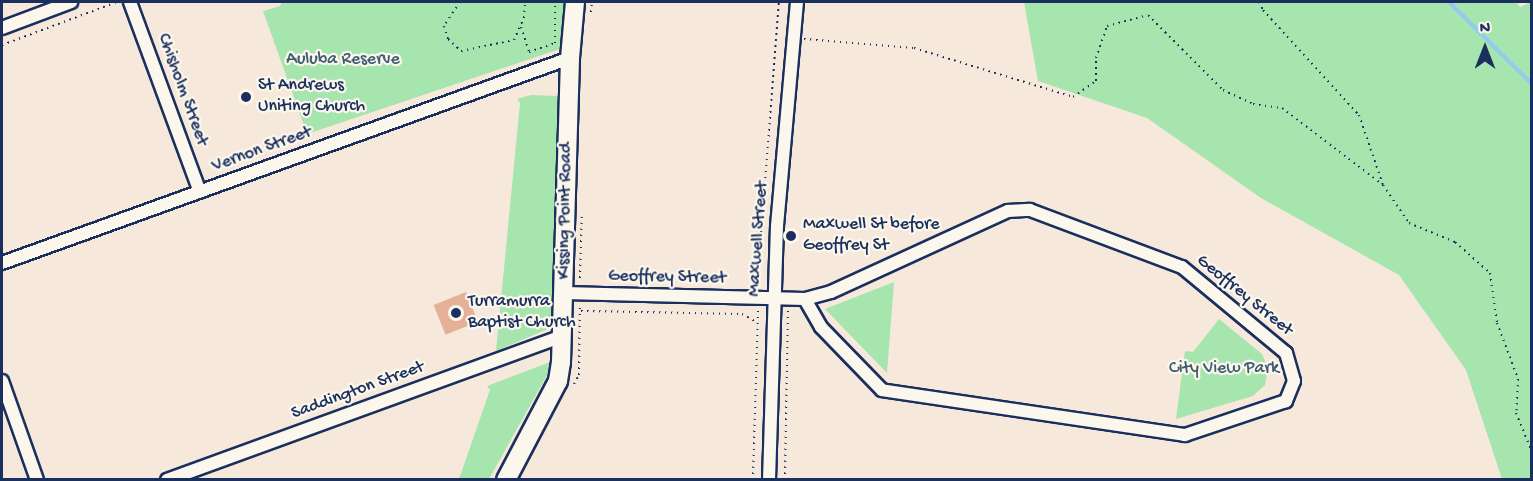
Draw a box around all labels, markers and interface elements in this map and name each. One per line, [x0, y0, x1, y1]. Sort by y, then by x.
north arrow [1455, 18, 1515, 78]
text: N [1480, 20, 1490, 39]
street label: Chisholm Street [152, 31, 212, 149]
park label: Auluba Reserve [286, 49, 400, 71]
place label: St Andrews Uniting Church [258, 76, 365, 118]
marker: St Andrews Uniting Church [239, 90, 253, 104]
street label: Vernon Street [209, 122, 315, 178]
street label: Kissing Point Road [554, 142, 578, 280]
street label: Maxwell Street [744, 181, 774, 297]
place label: Maxwell St before Geoffrey St [803, 215, 940, 258]
marker: Maxwell St before Geoffrey St [784, 229, 798, 243]
street label: Geoffrey Street [1191, 251, 1297, 341]
street label: Geoffrey Street [608, 266, 726, 290]
place label: Turramurra Baptist Church [468, 292, 576, 334]
marker: Turramurra Baptist Church [449, 306, 463, 320]
street label: Saddington Street [289, 357, 427, 425]
park label: City View Park [1169, 358, 1279, 380]

